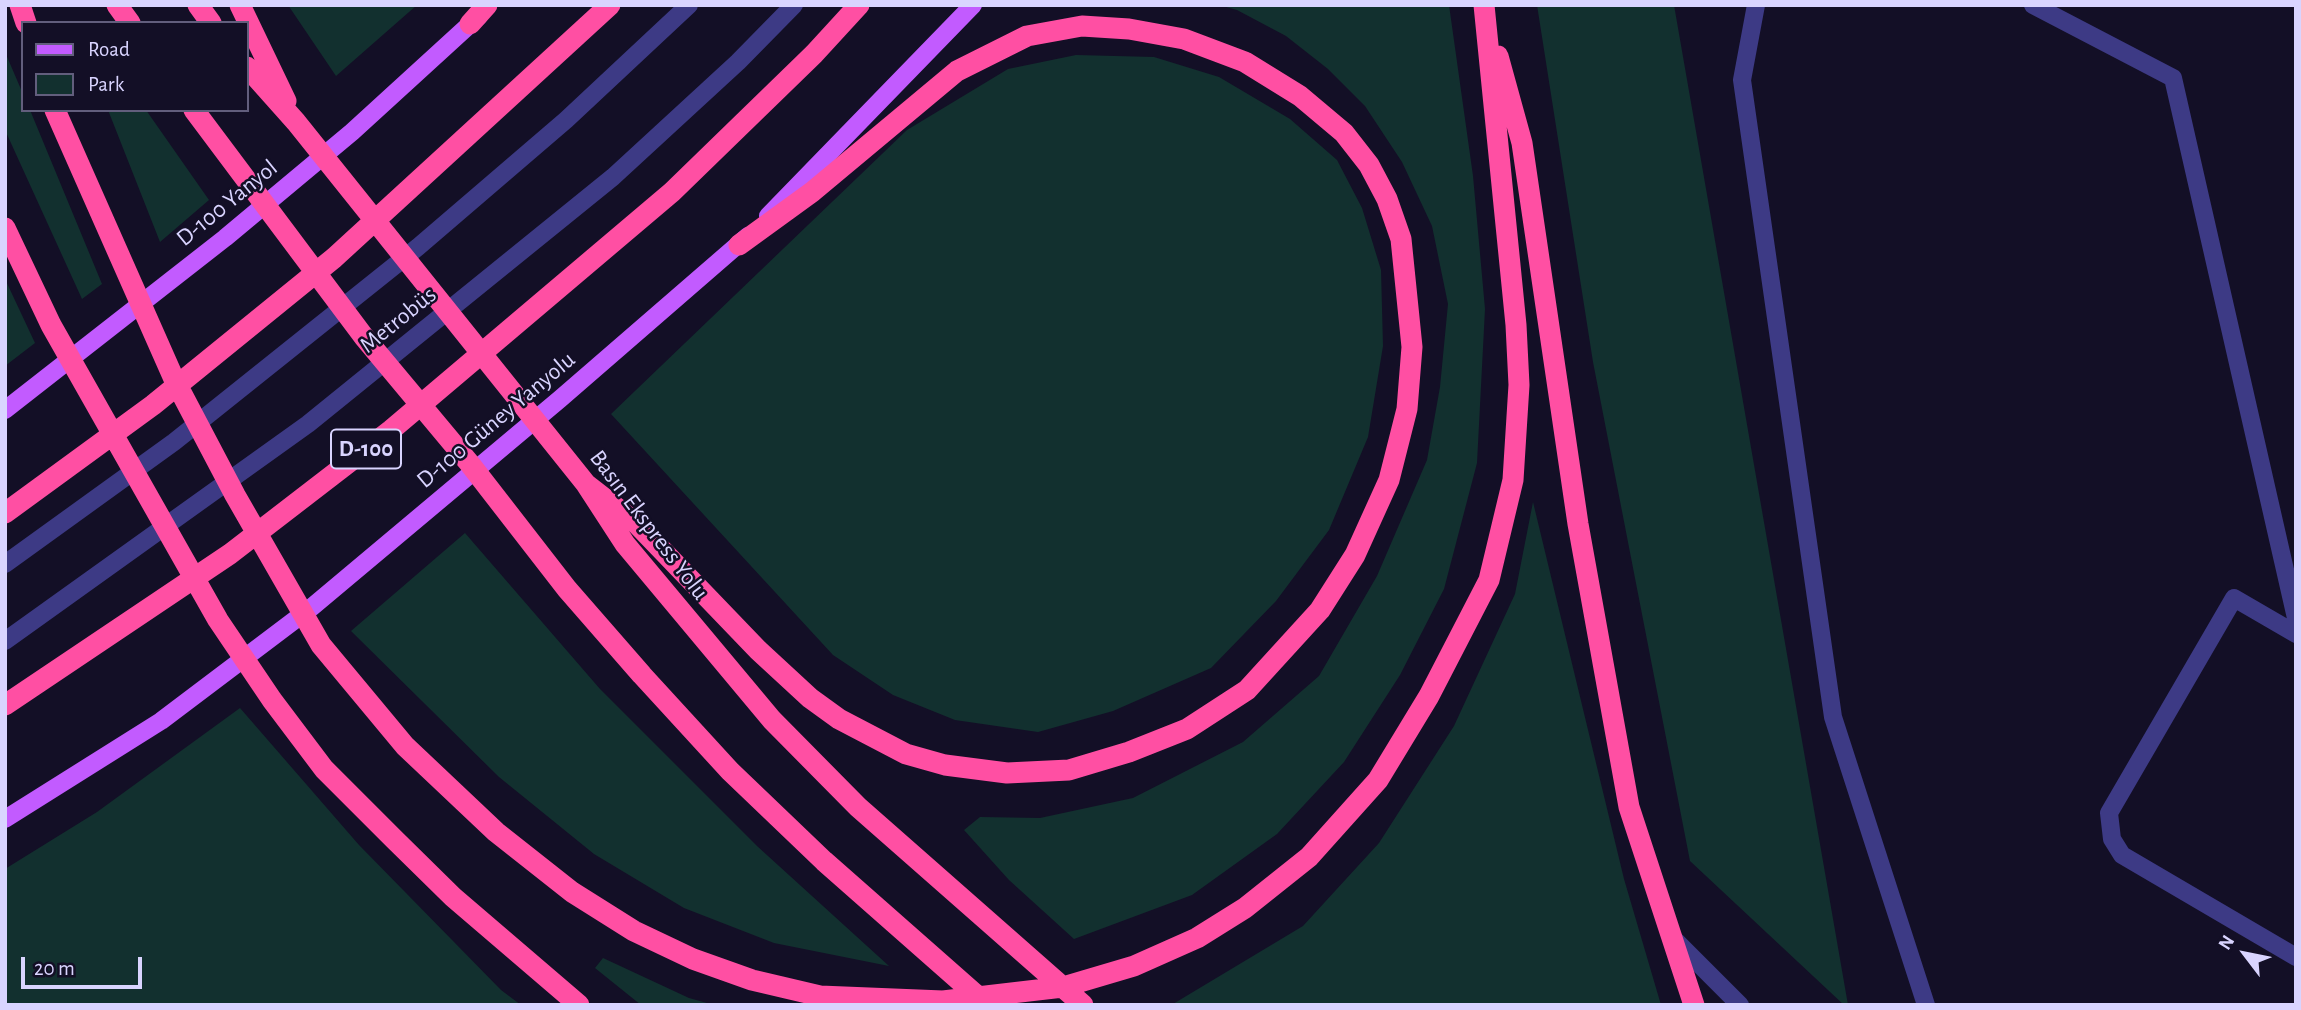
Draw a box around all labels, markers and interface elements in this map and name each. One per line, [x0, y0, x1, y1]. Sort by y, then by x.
legend [21, 21, 248, 112]
text: Road [88, 39, 130, 60]
text: Park [88, 74, 124, 95]
street label: D-100 Yanyol [171, 153, 283, 253]
street label: Metrobüs [354, 280, 442, 360]
street label: D-100 Güney Yanyolu [411, 345, 581, 495]
road number: D-100 [331, 430, 401, 468]
street label: Basın Ekspress Yolu [583, 444, 715, 606]
north arrow [2210, 919, 2280, 989]
text: N [2215, 932, 2238, 953]
scale bar [24, 944, 145, 988]
text: 20 m [34, 958, 75, 979]

